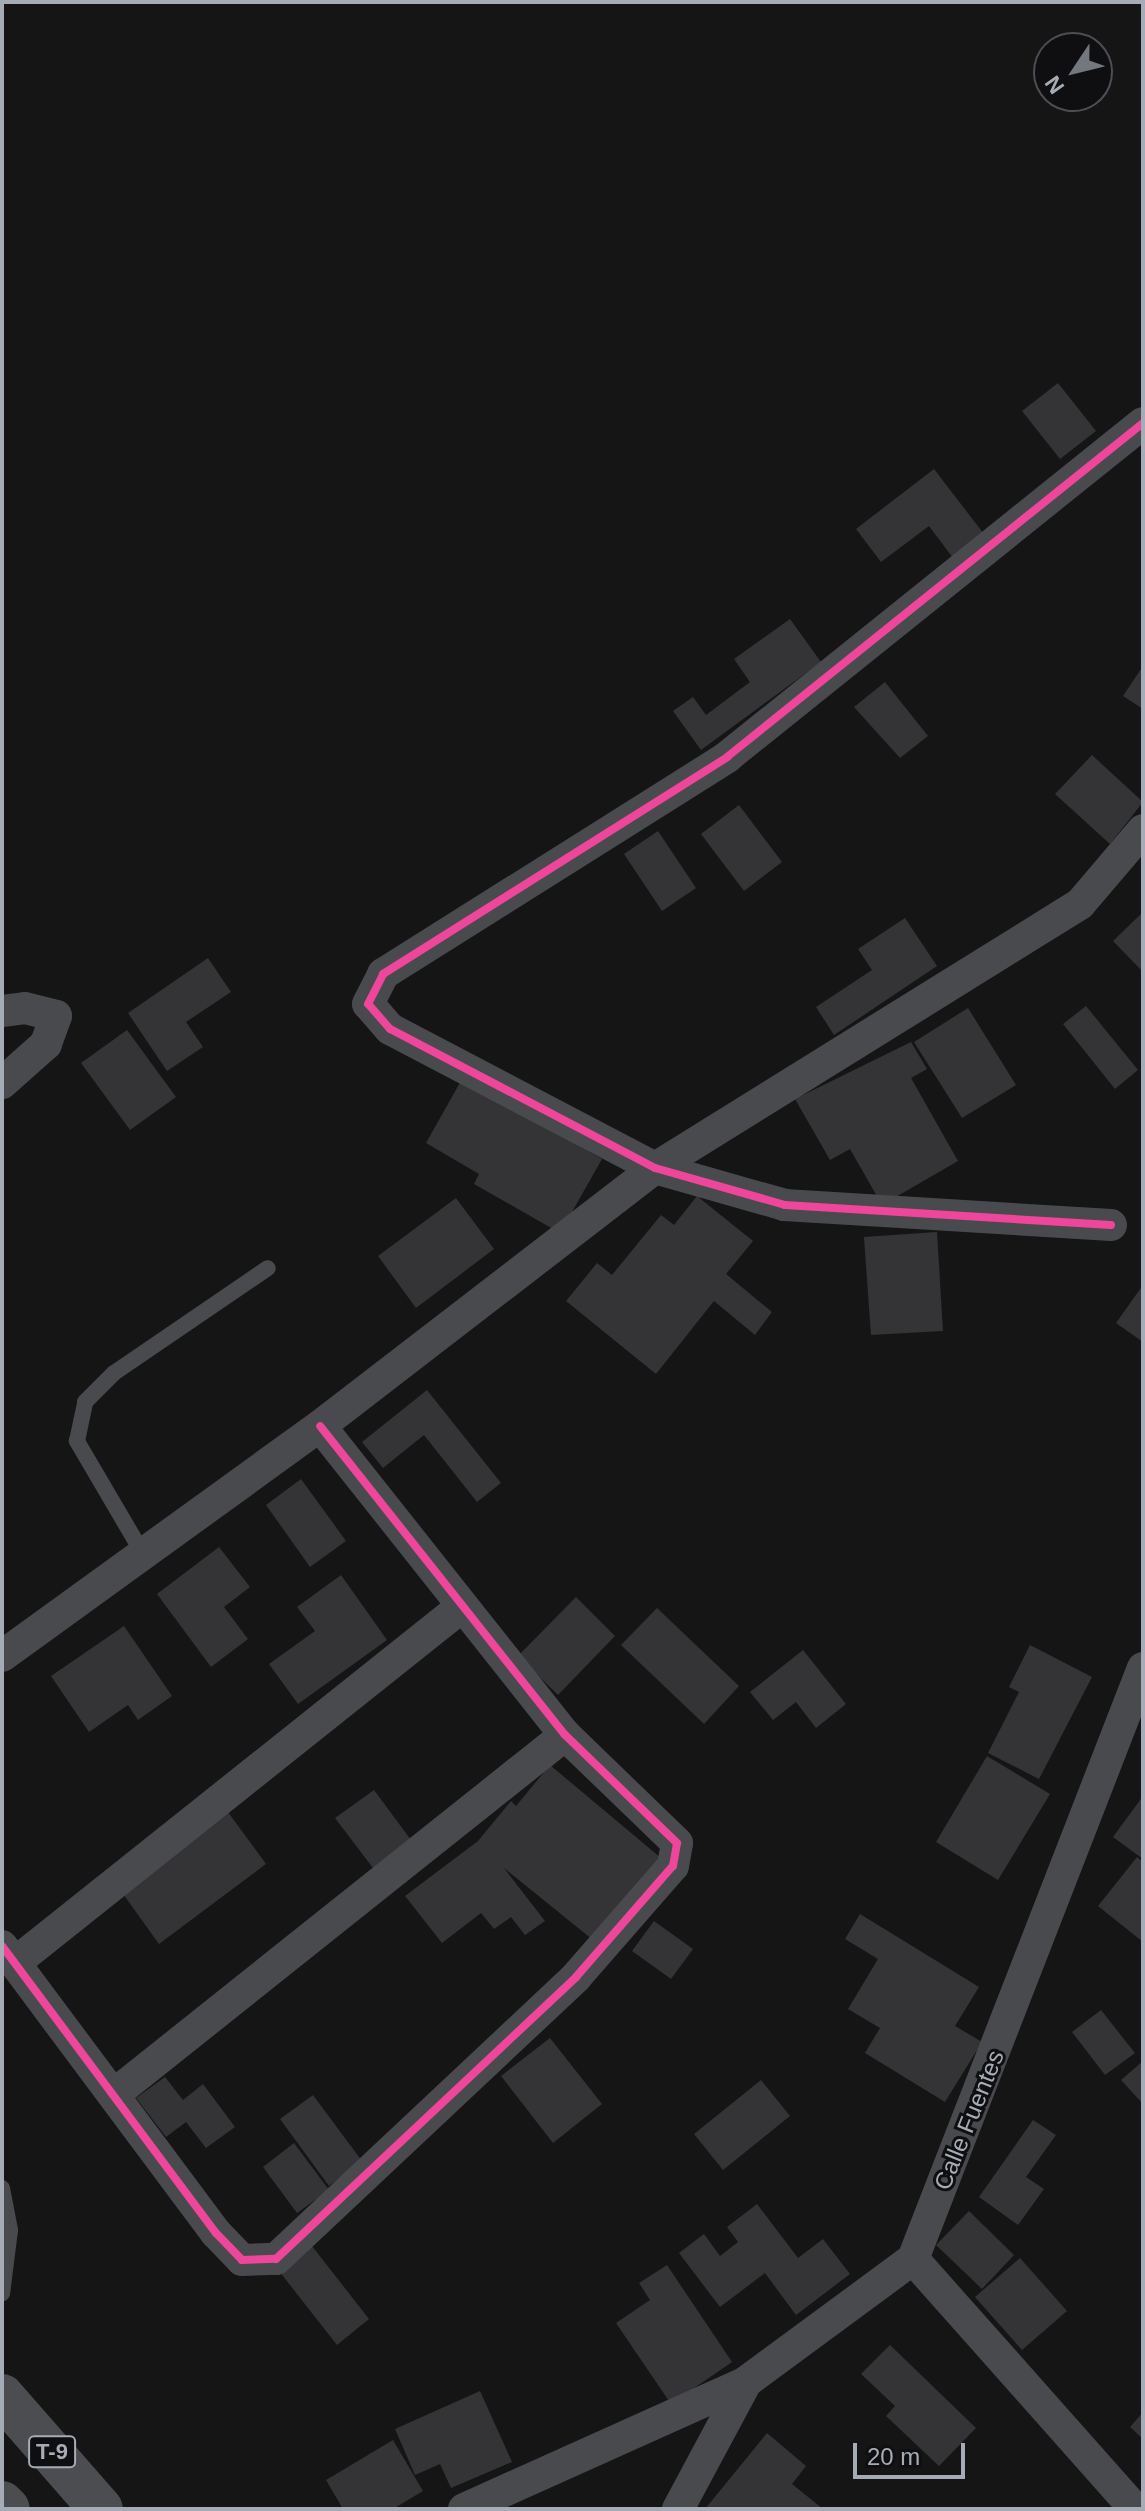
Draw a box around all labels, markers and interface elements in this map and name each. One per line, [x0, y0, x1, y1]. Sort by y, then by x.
north arrow [1033, 32, 1113, 112]
text: N [1040, 71, 1069, 99]
street label: Calle Fuentes [928, 2046, 1010, 2194]
scale bar [857, 2427, 969, 2477]
road number: T-9 [28, 2434, 76, 2470]
text: 20 m [867, 2443, 920, 2470]

